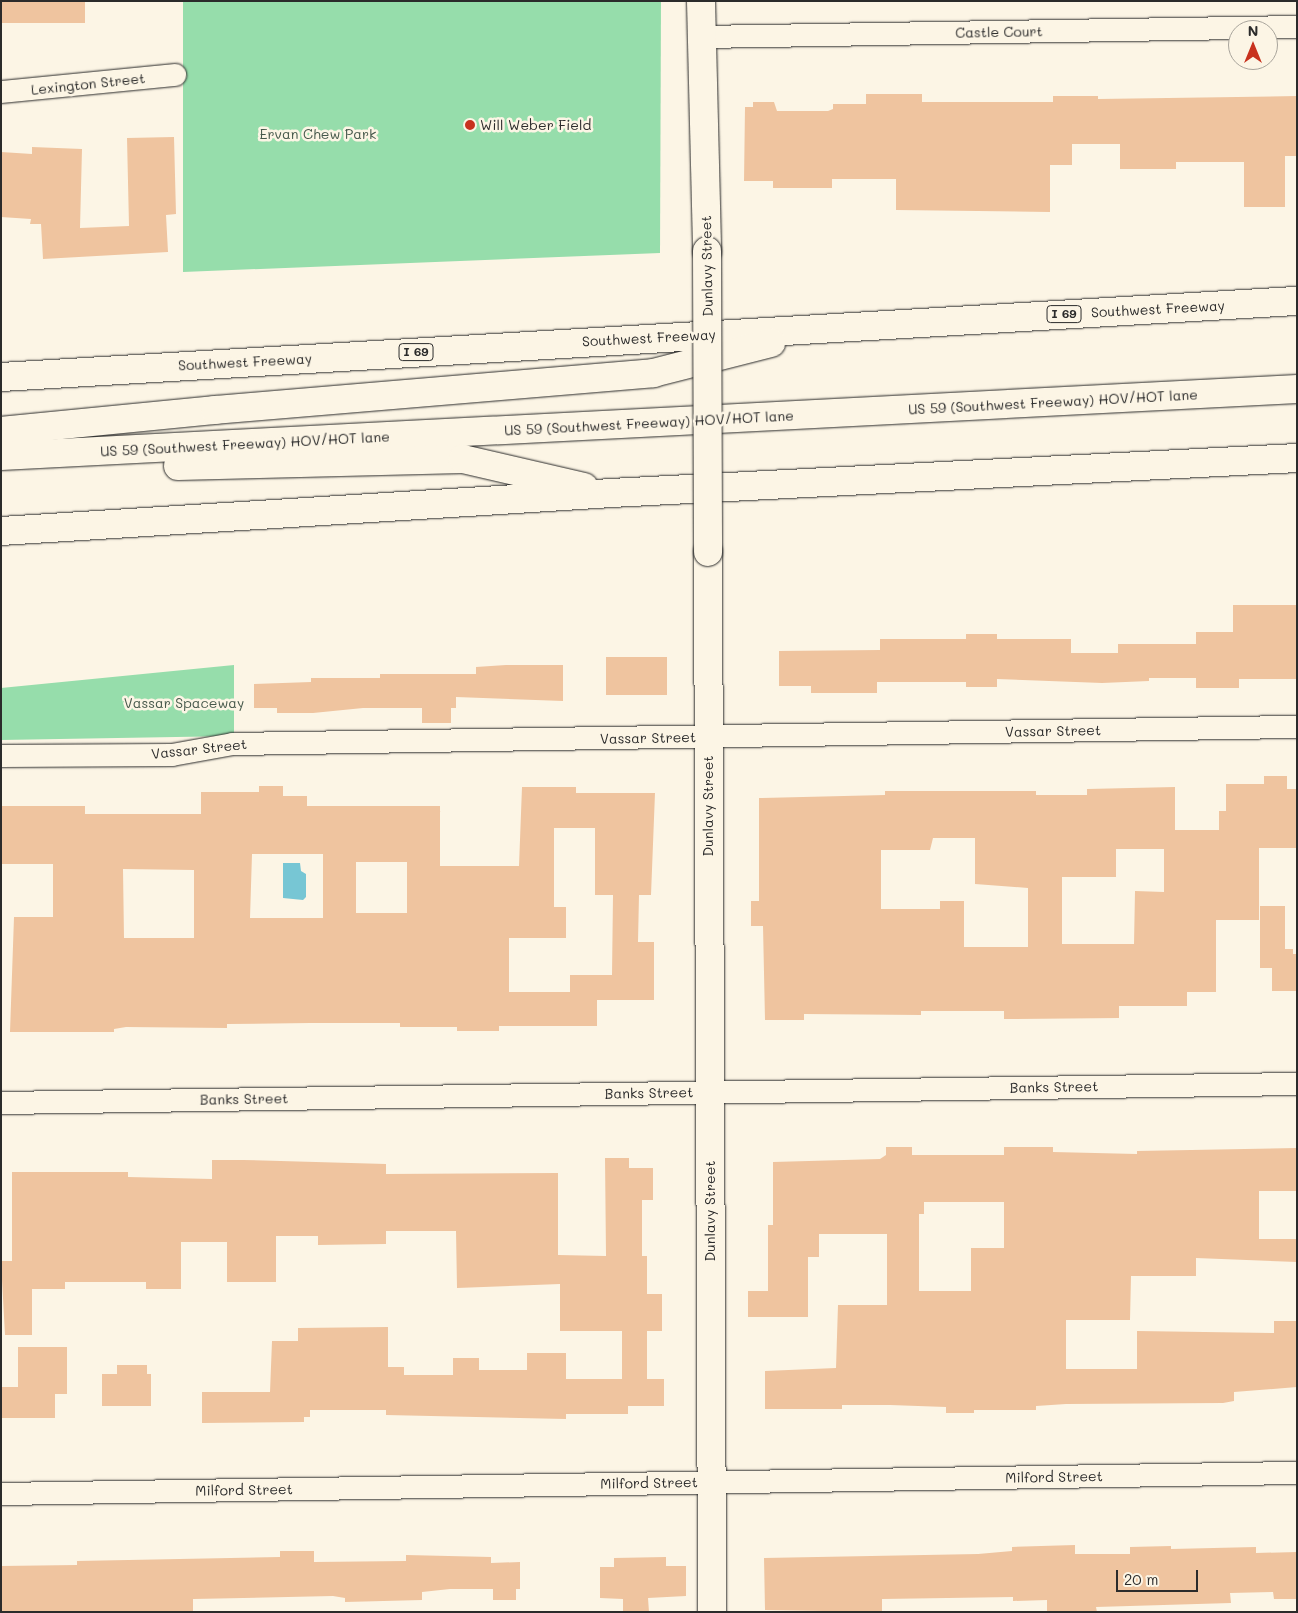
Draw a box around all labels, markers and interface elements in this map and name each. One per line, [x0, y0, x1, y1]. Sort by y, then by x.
north arrow [1228, 20, 1278, 70]
text: N [1248, 21, 1258, 40]
street label: Castle Court [955, 23, 1043, 41]
street label: Lexington Street [30, 70, 146, 98]
place label: Will Weber Field [480, 117, 591, 133]
marker: Will Weber Field [464, 119, 476, 131]
park label: Ervan Chew Park [259, 126, 377, 142]
street label: Dunlavy Street [698, 215, 716, 317]
street label: Southwest Freeway [1091, 297, 1225, 321]
road number: I 69 [1046, 304, 1082, 324]
street label: Southwest Freeway [582, 326, 716, 350]
road number: I 69 [398, 342, 434, 362]
street label: Southwest Freeway [178, 350, 312, 374]
street label: US 59 (Southwest Freeway) HOV/HOT lane [908, 386, 1198, 418]
street label: US 59 (Southwest Freeway) HOV/HOT lane [504, 407, 794, 439]
street label: US 59 (Southwest Freeway) HOV/HOT lane [100, 428, 390, 460]
park label: Vassar Spaceway [124, 695, 244, 711]
street label: Vassar Street [1005, 722, 1101, 740]
street label: Vassar Street [600, 729, 696, 747]
street label: Vassar Street [150, 736, 248, 762]
street label: Dunlavy Street [700, 755, 716, 857]
street label: Banks Street [1010, 1078, 1098, 1096]
street label: Banks Street [605, 1084, 693, 1102]
street label: Banks Street [200, 1090, 288, 1108]
street label: Dunlavy Street [702, 1160, 718, 1262]
street label: Milford Street [1005, 1468, 1103, 1486]
street label: Milford Street [600, 1474, 698, 1492]
street label: Milford Street [195, 1481, 293, 1499]
scale bar [1118, 1560, 1200, 1592]
text: 20 m [1124, 1569, 1158, 1589]

